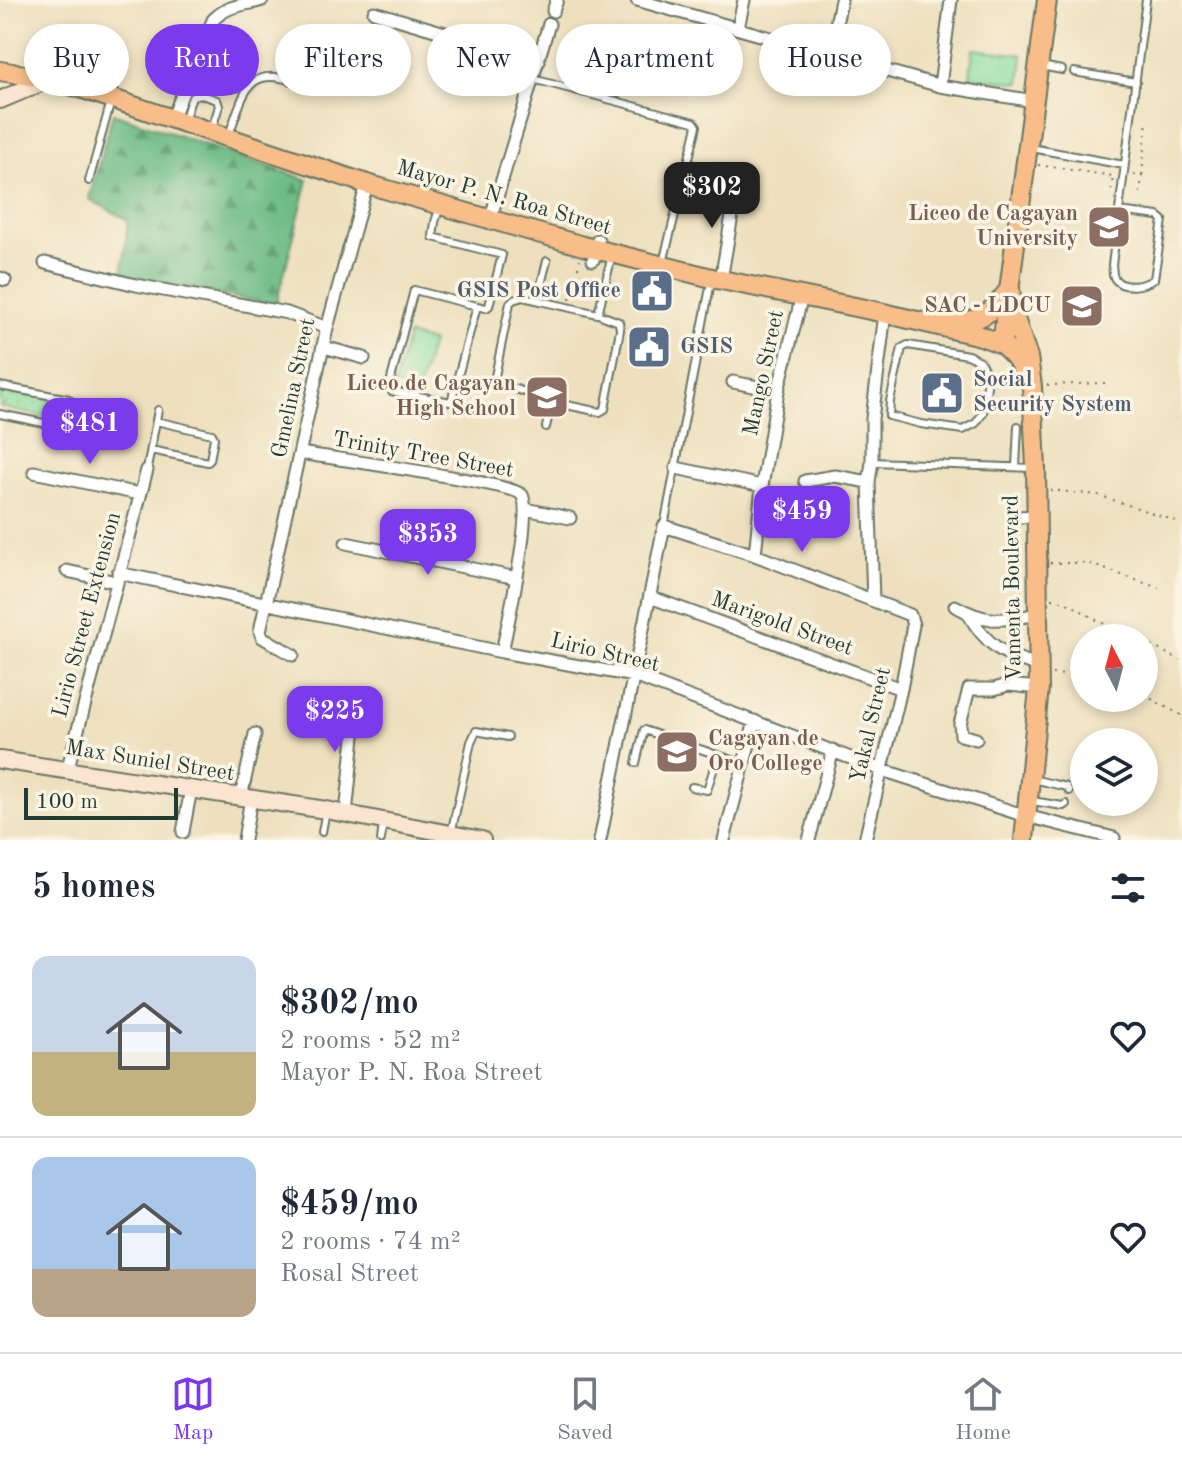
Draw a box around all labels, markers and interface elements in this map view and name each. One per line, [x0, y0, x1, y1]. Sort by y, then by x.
chip: Buy [24, 24, 129, 96]
chip: Rent [145, 24, 259, 96]
chip: Filters [275, 24, 411, 96]
chip: New [427, 24, 540, 96]
chip: Apartment [556, 24, 743, 96]
chip: House [759, 24, 891, 96]
street label: Mayor P. N. Roa Street [394, 157, 614, 239]
pin: $302 [665, 162, 759, 230]
text: $302 [682, 175, 742, 201]
place label: Liceo de Cagayan University [908, 203, 1078, 250]
school or university icon: Liceo de Cagayan University [1085, 203, 1133, 251]
public building icon: GSIS Post Office [628, 267, 676, 315]
place label: GSIS Post Office [457, 280, 621, 302]
school or university icon: SAC - LDCU [1058, 282, 1106, 330]
place label: SAC - LDCU [924, 295, 1051, 317]
street label: Mango Street [740, 308, 788, 438]
street label: Gmelina Street [268, 316, 320, 460]
public building icon: GSIS [625, 323, 673, 371]
place label: GSIS [680, 336, 733, 358]
public building icon: Social Security System [918, 369, 966, 417]
place label: Social Security System [973, 369, 1132, 416]
place label: Liceo de Cagayan High School [346, 373, 516, 420]
school or university icon: Liceo de Cagayan High School [523, 373, 571, 421]
pin: $481 [43, 398, 137, 466]
text: $481 [60, 411, 120, 437]
street label: Trinity Tree Street [331, 428, 515, 482]
pin: $459 [755, 486, 849, 554]
street label: Vamenta Boulevard [1000, 495, 1026, 681]
text: $459 [772, 499, 832, 525]
pin: $353 [381, 509, 475, 577]
street label: Lirio Street Extension [49, 510, 125, 720]
text: $353 [398, 522, 458, 548]
street label: Marigold Street [708, 588, 856, 660]
north arrow [1070, 624, 1158, 712]
map controls [1070, 624, 1158, 816]
street label: Lirio Street [548, 630, 662, 676]
street label: Yakal Street [847, 665, 895, 785]
pin: $225 [288, 686, 382, 754]
text: $225 [305, 699, 365, 725]
school or university icon: Cagayan de Oro College [653, 728, 701, 776]
place label: Cagayan de Oro College [708, 728, 823, 775]
button: layers [1070, 728, 1158, 816]
street label: Max Suniel Street [64, 737, 236, 785]
scale bar [24, 784, 178, 820]
text: 100 m [36, 791, 98, 813]
icon: filters [1106, 866, 1150, 910]
text: 5 homes [32, 871, 155, 905]
text: $302/mo [280, 987, 419, 1021]
icon: home [96, 988, 192, 1084]
icon: heart [1106, 1014, 1150, 1058]
text: 2 rooms · 52 m² [280, 1028, 461, 1054]
text: Mayor P. N. Roa Street [280, 1060, 543, 1086]
text: $459/mo [280, 1188, 419, 1222]
icon: home [96, 1189, 192, 1285]
icon: heart [1106, 1215, 1150, 1259]
text: 2 rooms · 74 m² [280, 1229, 461, 1255]
text: Rosal Street [280, 1261, 419, 1287]
tab: Map [171, 1372, 215, 1447]
tab: Saved [557, 1372, 613, 1447]
tab: Home [955, 1372, 1011, 1447]

